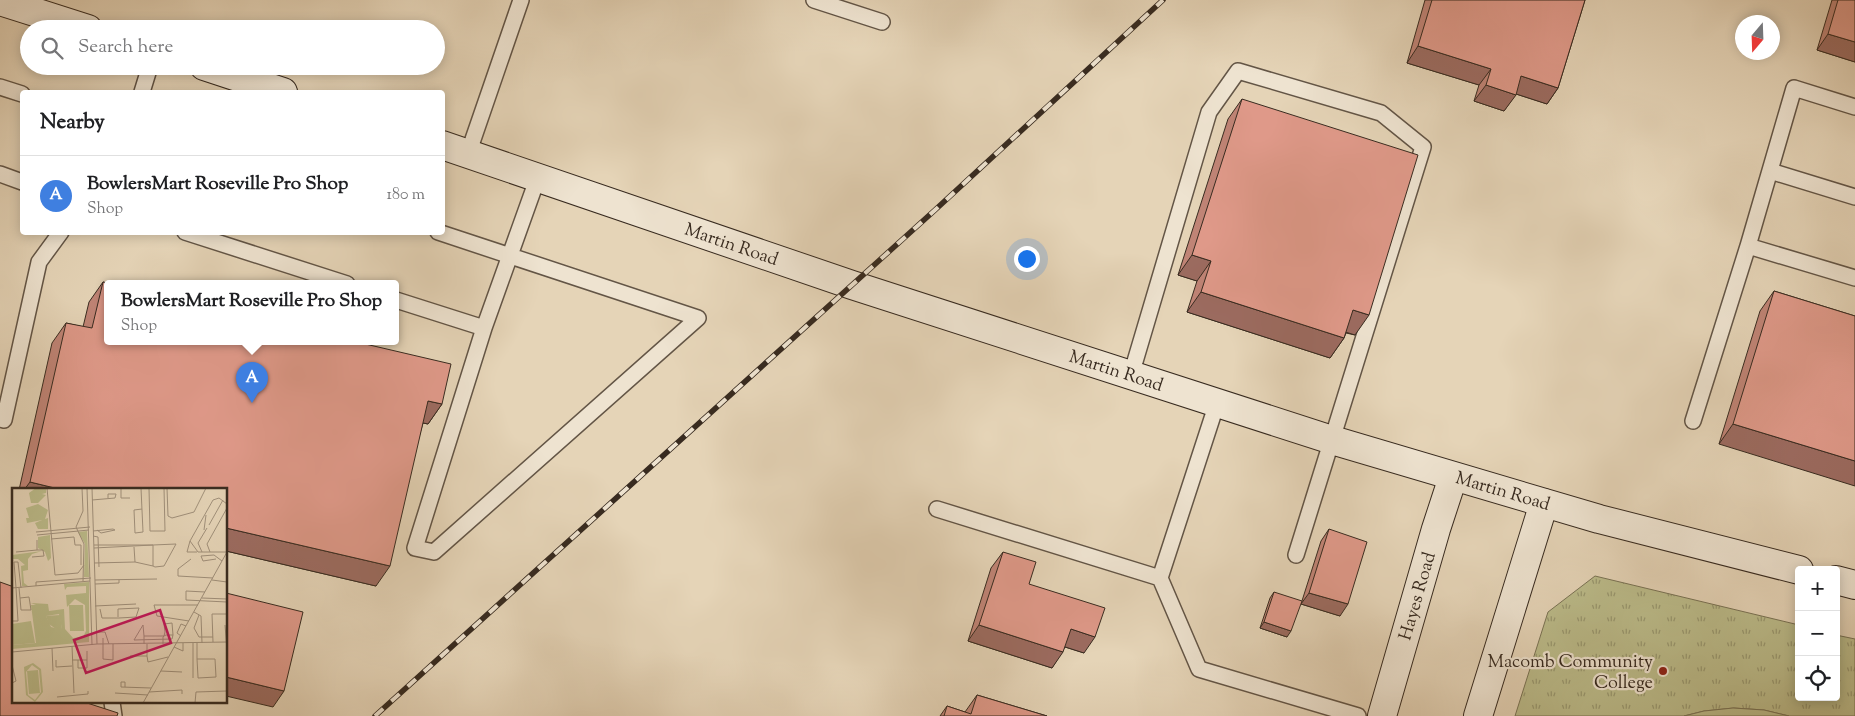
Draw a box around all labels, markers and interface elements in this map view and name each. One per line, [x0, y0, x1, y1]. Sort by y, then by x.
north arrow [1735, 15, 1780, 60]
search box [20, 20, 445, 75]
icon: search [38, 34, 66, 62]
text: Search here [78, 34, 173, 61]
text: Nearby [40, 108, 105, 138]
text: BowlersMart Roseville Pro Shop [87, 171, 348, 198]
text: A [50, 184, 63, 207]
text: 180 m [386, 184, 425, 207]
text: Shop [87, 198, 123, 221]
street label: Martin Road [681, 218, 781, 274]
your location [1014, 246, 1040, 272]
popup [104, 280, 399, 345]
text: BowlersMart Roseville Pro Shop [121, 288, 382, 315]
text: Shop [121, 315, 157, 338]
street label: Martin Road [1065, 345, 1166, 400]
pin: A [236, 362, 268, 403]
street label: Martin Road [1452, 466, 1553, 519]
inset map [12, 488, 228, 704]
street label: Hayes Road [1394, 549, 1444, 644]
map controls [1795, 566, 1840, 701]
button: + [1795, 566, 1840, 611]
button: − [1795, 611, 1840, 656]
place label: Macomb Community College [1487, 650, 1653, 697]
button: locate [1795, 656, 1840, 701]
marker: Macomb Community College [1657, 665, 1669, 677]

